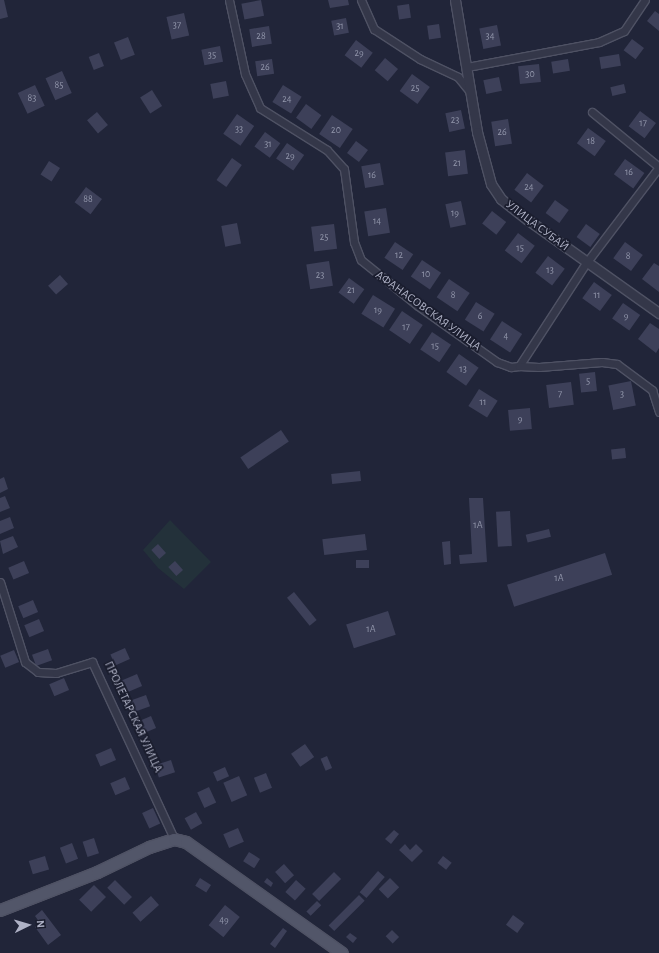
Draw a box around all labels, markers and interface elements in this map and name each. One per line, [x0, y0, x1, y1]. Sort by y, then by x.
house number: 37 [173, 20, 181, 32]
house number: 31 [336, 21, 344, 33]
house number: 28 [256, 31, 266, 43]
house number: 34 [486, 31, 494, 43]
house number: 29 [354, 48, 364, 60]
house number: 35 [208, 50, 216, 62]
house number: 26 [260, 62, 270, 74]
house number: 30 [525, 69, 535, 81]
house number: 85 [55, 80, 63, 92]
house number: 25 [411, 83, 419, 95]
house number: 83 [28, 93, 36, 105]
house number: 24 [282, 94, 292, 106]
house number: 23 [451, 115, 459, 127]
house number: 17 [639, 118, 647, 130]
house number: 33 [235, 124, 243, 136]
house number: 20 [331, 125, 341, 137]
house number: 26 [497, 127, 507, 139]
house number: 18 [587, 136, 595, 148]
house number: 31 [264, 139, 272, 151]
house number: 29 [285, 151, 295, 163]
house number: 21 [453, 158, 461, 170]
house number: 16 [625, 167, 633, 179]
house number: 16 [368, 170, 376, 182]
house number: 24 [524, 182, 534, 194]
house number: 88 [83, 194, 93, 206]
street label: УЛИЦА СУБАЙ [503, 198, 571, 254]
house number: 19 [451, 208, 459, 220]
house number: 14 [373, 216, 381, 228]
house number: 25 [320, 232, 328, 244]
house number: 15 [516, 243, 524, 255]
house number: 12 [395, 250, 403, 262]
house number: 8 [626, 251, 630, 263]
house number: 13 [546, 265, 554, 277]
street label: АФАНАСОВСКАЯ УЛИЦА [372, 268, 484, 354]
house number: 10 [422, 269, 430, 281]
house number: 23 [316, 270, 324, 282]
house number: 21 [347, 285, 355, 297]
house number: 8 [451, 290, 455, 302]
house number: 11 [594, 290, 600, 302]
house number: 19 [374, 305, 382, 317]
house number: 6 [478, 311, 482, 323]
house number: 9 [624, 311, 628, 323]
house number: 17 [402, 322, 410, 334]
house number: 4 [504, 331, 508, 343]
house number: 15 [431, 341, 439, 353]
house number: 13 [459, 364, 467, 376]
house number: 5 [586, 376, 590, 388]
house number: 7 [558, 389, 562, 401]
house number: 3 [620, 389, 624, 401]
house number: 11 [480, 397, 486, 409]
house number: 9 [518, 414, 522, 426]
house number: 1А [473, 520, 483, 532]
house number: 1А [554, 573, 564, 585]
house number: 1А [366, 624, 376, 636]
street label: ПРОЛЕТАРСКАЯ УЛИЦА [101, 659, 165, 775]
north arrow [8, 905, 48, 945]
house number: 49 [219, 915, 229, 927]
text: N [35, 920, 46, 928]

